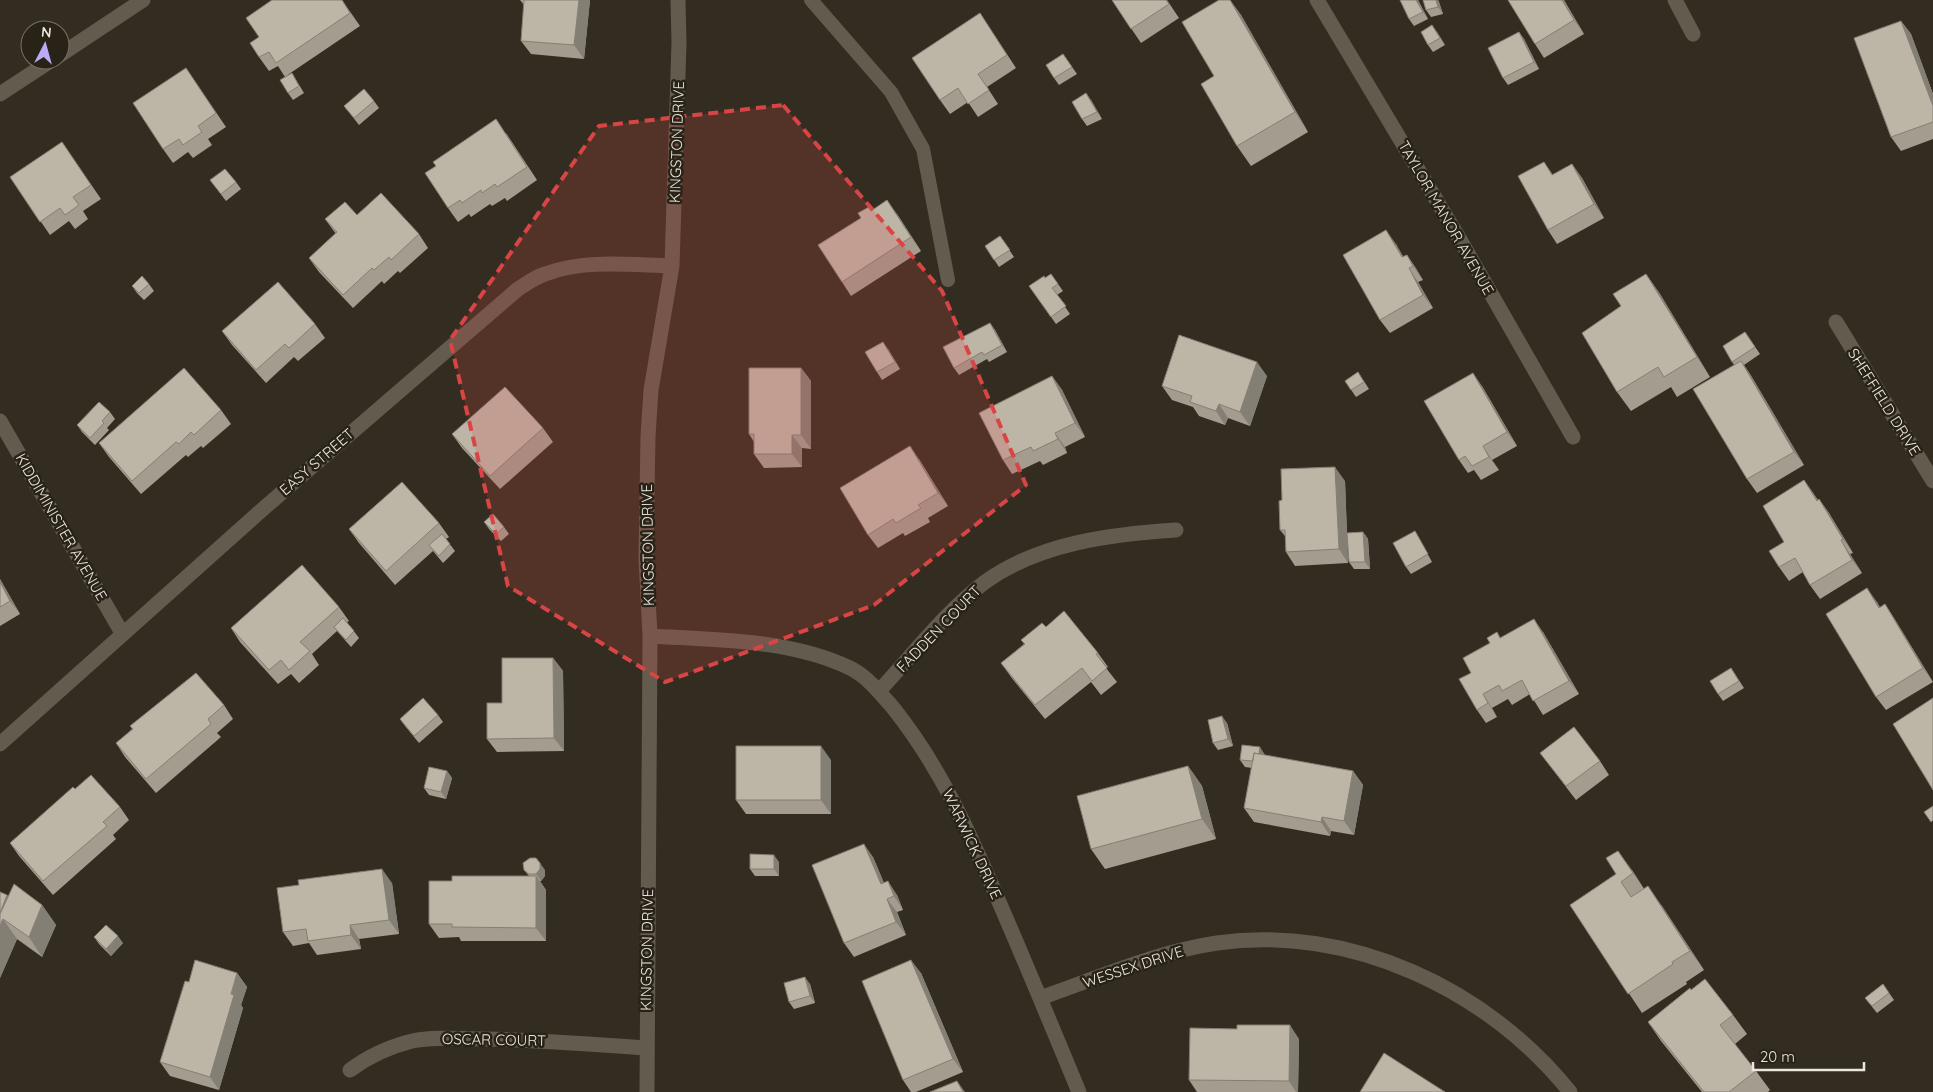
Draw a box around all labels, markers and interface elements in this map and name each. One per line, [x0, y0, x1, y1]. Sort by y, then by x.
north arrow [20, 20, 70, 70]
text: N [40, 23, 52, 42]
street label: KINGSTON DRIVE [665, 81, 688, 203]
street label: TAYLOR MANOR AVENUE [1394, 137, 1498, 298]
street label: SHEFFIELD DRIVE [1844, 345, 1925, 459]
street label: EASY STREET [276, 424, 358, 499]
street label: KIDDIMINISTER AVENUE [11, 450, 111, 604]
street label: KINGSTON DRIVE [637, 484, 658, 606]
street label: FADDEN COURT [892, 581, 985, 676]
street label: WARWICK DRIVE [939, 786, 1006, 902]
street label: KINGSTON DRIVE [636, 889, 657, 1011]
street label: WESSEX DRIVE [1080, 941, 1186, 992]
street label: OSCAR COURT [442, 1029, 546, 1050]
scale bar [1753, 1040, 1864, 1072]
text: 20 m [1760, 1047, 1795, 1066]

